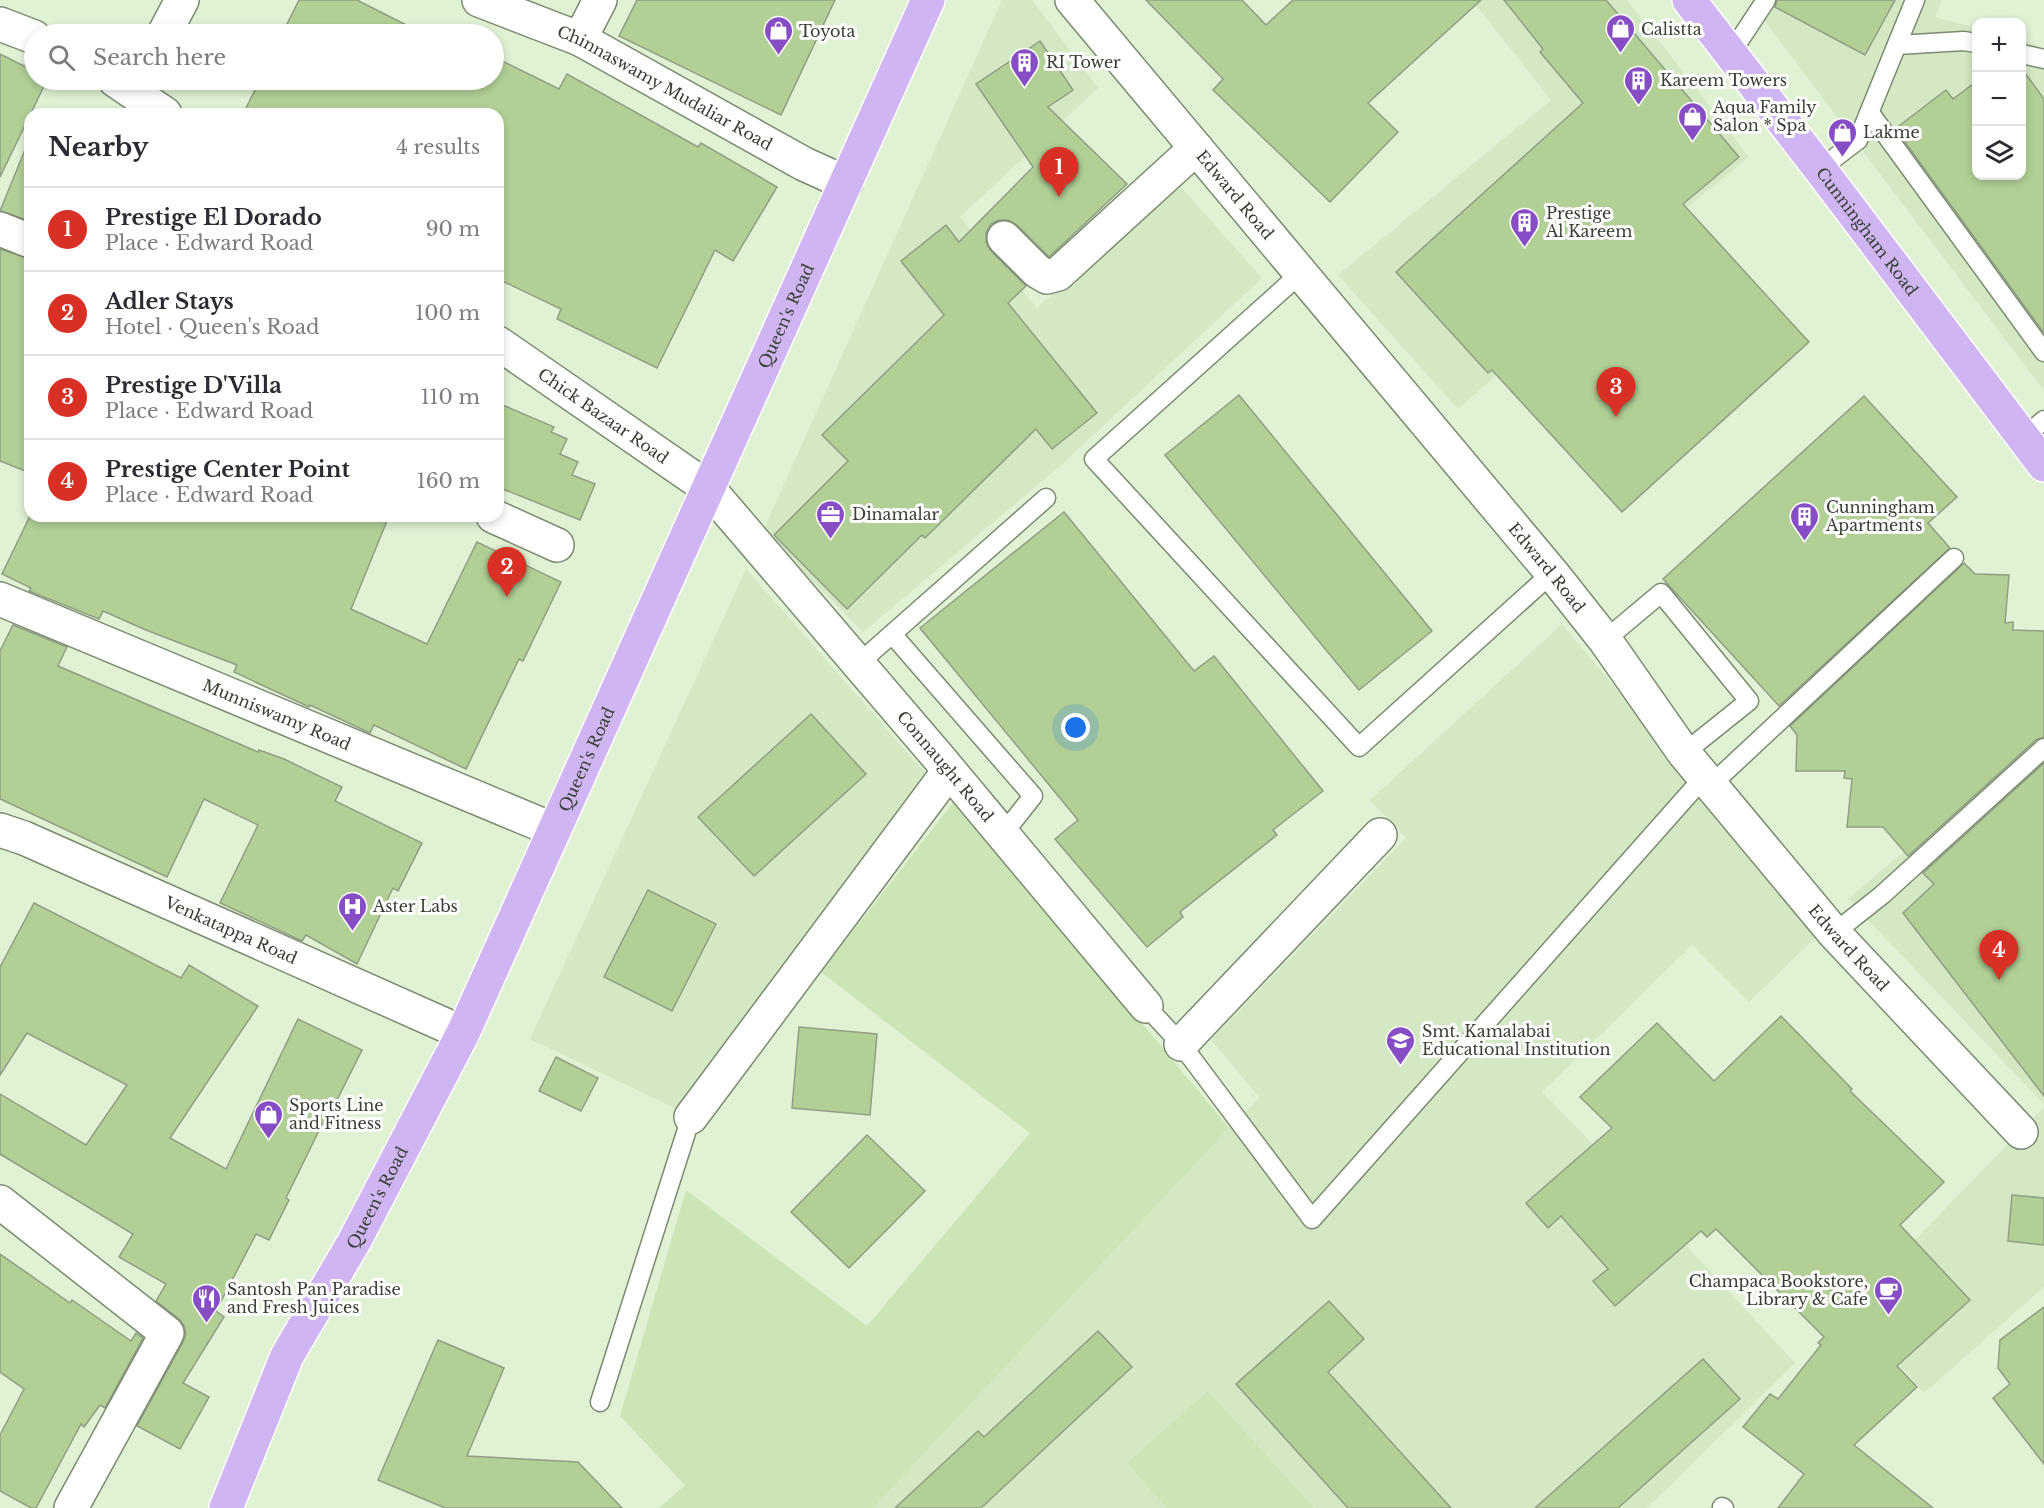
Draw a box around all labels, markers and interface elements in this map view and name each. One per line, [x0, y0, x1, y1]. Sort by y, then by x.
shop icon: Calistta [1604, 13, 1636, 55]
shop icon: Toyota [762, 15, 794, 57]
map controls [1972, 18, 2026, 180]
button: + [1972, 18, 2026, 72]
place label: Calistta [1641, 19, 1702, 39]
street label: Chinnaswamy Mudaliar Road [554, 21, 776, 155]
place label: Toyota [799, 21, 856, 41]
search box [24, 24, 504, 90]
icon: search [45, 41, 78, 74]
text: Search here [93, 44, 226, 71]
building icon: RI Tower [1009, 46, 1041, 88]
place label: RI Tower [1046, 52, 1121, 72]
building icon: Kareem Towers [1623, 64, 1655, 106]
place label: Kareem Towers [1660, 70, 1787, 90]
button: − [1972, 72, 2026, 126]
place label: Aqua Family Salon * Spa [1712, 97, 1817, 135]
shop icon: Aqua Family Salon * Spa [1676, 100, 1708, 142]
shop icon: Lakme [1826, 116, 1858, 158]
place label: Lakme [1863, 122, 1920, 142]
button: layers [1972, 126, 2026, 180]
text: Nearby [48, 131, 149, 163]
text: 4 results [396, 135, 480, 159]
street label: Edward Road [1192, 146, 1278, 244]
pin: 1 [1040, 148, 1078, 197]
street label: Cunningham Road [1812, 163, 1922, 300]
place label: Prestige Al Kareem [1545, 203, 1632, 241]
text: Prestige El Dorado [105, 204, 322, 231]
building icon: Prestige Al Kareem [1509, 206, 1541, 248]
text: 1 [63, 217, 72, 241]
text: 90 m [426, 217, 480, 241]
text: Place · Edward Road [105, 231, 313, 255]
street label: Queen's Road [754, 260, 818, 371]
text: Adler Stays [105, 288, 234, 315]
text: 2 [61, 301, 74, 325]
text: 100 m [415, 301, 480, 325]
text: Hotel · Queen's Road [105, 315, 319, 339]
street label: Chick Bazaar Road [534, 364, 673, 468]
pin: 3 [1596, 368, 1636, 417]
text: Prestige D'Villa [105, 372, 282, 399]
text: 3 [61, 385, 74, 409]
text: 110 m [421, 385, 480, 409]
text: Place · Edward Road [105, 399, 313, 423]
text: Prestige Center Point [105, 456, 350, 483]
text: 4 [61, 469, 74, 493]
text: 160 m [417, 469, 480, 493]
text: Place · Edward Road [105, 483, 313, 507]
place label: Cunningham Apartments [1825, 497, 1935, 535]
office icon: Dinamalar [815, 498, 847, 540]
building icon: Cunningham Apartments [1789, 500, 1821, 542]
place label: Dinamalar [852, 504, 940, 524]
street label: Edward Road [1504, 519, 1590, 617]
pin: 2 [488, 548, 526, 597]
street label: Munniswamy Road [200, 675, 354, 754]
street label: Queen's Road [554, 704, 619, 815]
street label: Connaught Road [893, 707, 998, 826]
your location [1061, 713, 1090, 742]
hospital icon: Aster Labs [336, 890, 368, 932]
street label: Venkatappa Road [161, 892, 301, 968]
place label: Aster Labs [372, 896, 458, 916]
street label: Edward Road [1804, 900, 1893, 995]
pin: 4 [1980, 930, 2018, 980]
place label: Smt. Kamalabai Educational Institution [1422, 1021, 1610, 1059]
school or university icon: Smt. Kamalabai Educational Institution [1385, 1024, 1417, 1066]
place label: Sports Line and Fitness [289, 1095, 383, 1133]
shop icon: Sports Line and Fitness [252, 1098, 284, 1140]
street label: Queen's Road [342, 1143, 412, 1252]
place label: Champaca Bookstore, Library & Cafe [1689, 1271, 1868, 1309]
cafe icon: Champaca Bookstore, Library & Cafe [1873, 1274, 1905, 1316]
place label: Santosh Pan Paradise and Fresh Juices [227, 1279, 401, 1317]
restaurant icon: Santosh Pan Paradise and Fresh Juices [190, 1282, 222, 1324]

